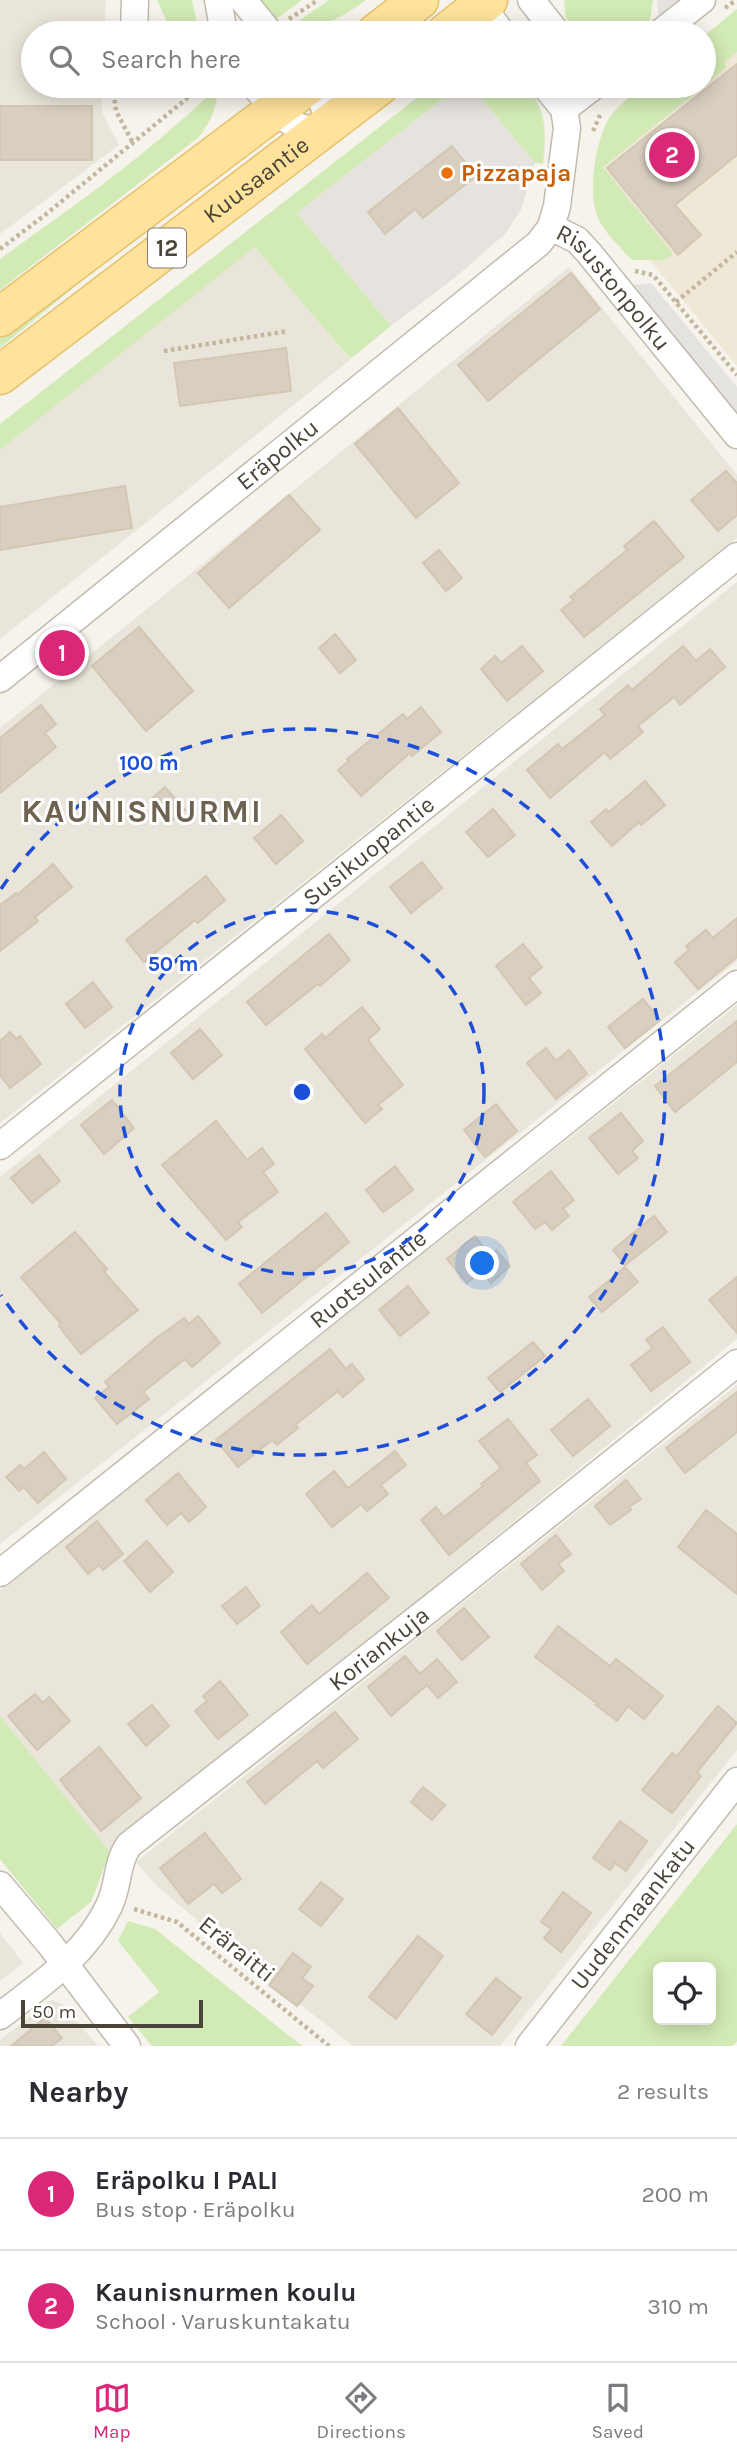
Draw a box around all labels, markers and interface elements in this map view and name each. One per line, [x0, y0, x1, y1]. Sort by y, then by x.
search box [21, 21, 716, 98]
icon: search [45, 41, 83, 79]
text: Search here [101, 44, 241, 75]
pin: 2 [649, 129, 695, 181]
street label: Kuusaantie [198, 130, 315, 229]
place label: Pizzapaja [461, 159, 571, 187]
marker: Pizzapaja [439, 165, 455, 181]
street label: Risustonpolku [552, 218, 676, 356]
road number: 12 [148, 229, 186, 268]
street label: Eräpolku [231, 413, 324, 496]
pin: 1 [39, 627, 85, 679]
text: 100 m [119, 751, 179, 775]
street label: Susikuopantie [297, 790, 440, 912]
district label: KAUNISNURMI [21, 793, 263, 830]
text: 50 m [148, 952, 198, 976]
centre of rings [290, 1080, 314, 1104]
street label: Ruotsulantie [304, 1224, 432, 1334]
your location [465, 1246, 499, 1280]
street label: Koriankuja [323, 1601, 435, 1697]
street label: Uudenmaankatu [565, 1832, 701, 1995]
street label: Eräraitti [193, 1910, 281, 1988]
map controls [653, 1962, 716, 2025]
button: locate [653, 1962, 716, 2025]
scale bar [21, 1997, 203, 2029]
text: 50 m [32, 2001, 76, 2023]
text: Nearby [28, 2074, 128, 2110]
text: 2 results [617, 2078, 709, 2105]
text: Eräpolku I PALI [95, 2165, 278, 2196]
text: 1 [47, 2181, 55, 2208]
text: 200 m [641, 2181, 709, 2208]
text: Bus stop · Eräpolku [95, 2196, 296, 2223]
text: Kaunisnurmen koulu [95, 2277, 357, 2308]
text: 2 [44, 2293, 58, 2320]
text: 310 m [647, 2293, 709, 2320]
text: School · Varuskuntakatu [95, 2308, 351, 2335]
tab: Map [93, 2379, 131, 2443]
tab: Directions [317, 2379, 406, 2443]
tab: Saved [592, 2379, 644, 2443]

